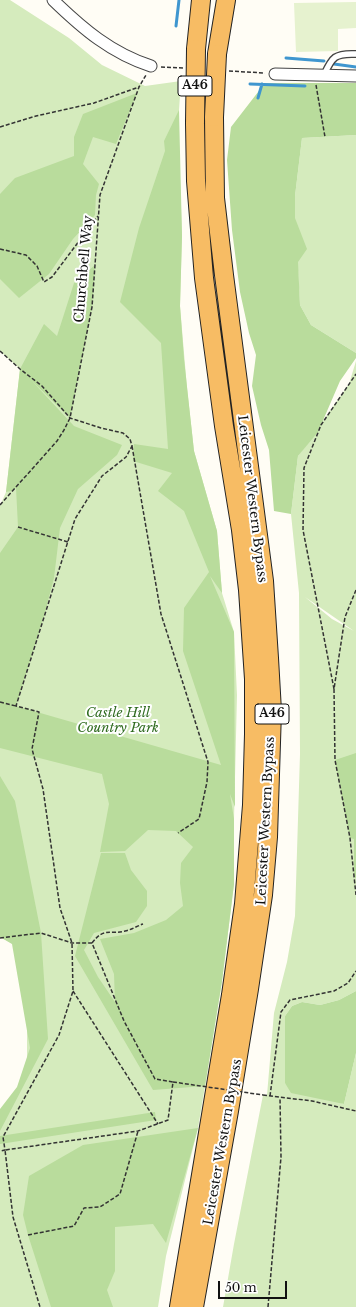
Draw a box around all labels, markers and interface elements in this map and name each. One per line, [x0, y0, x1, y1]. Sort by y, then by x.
road number: A46 [178, 76, 212, 96]
street label: Churchbell Way [72, 215, 96, 323]
street label: Leicester Western Bypass [234, 414, 270, 584]
road number: A46 [255, 704, 289, 724]
park label: Castle Hill Country Park [77, 705, 159, 736]
street label: Leicester Western Bypass [254, 736, 278, 906]
street label: Leicester Western Bypass [201, 1058, 245, 1226]
scale bar [220, 1273, 289, 1299]
text: 50 m [225, 1280, 257, 1295]

